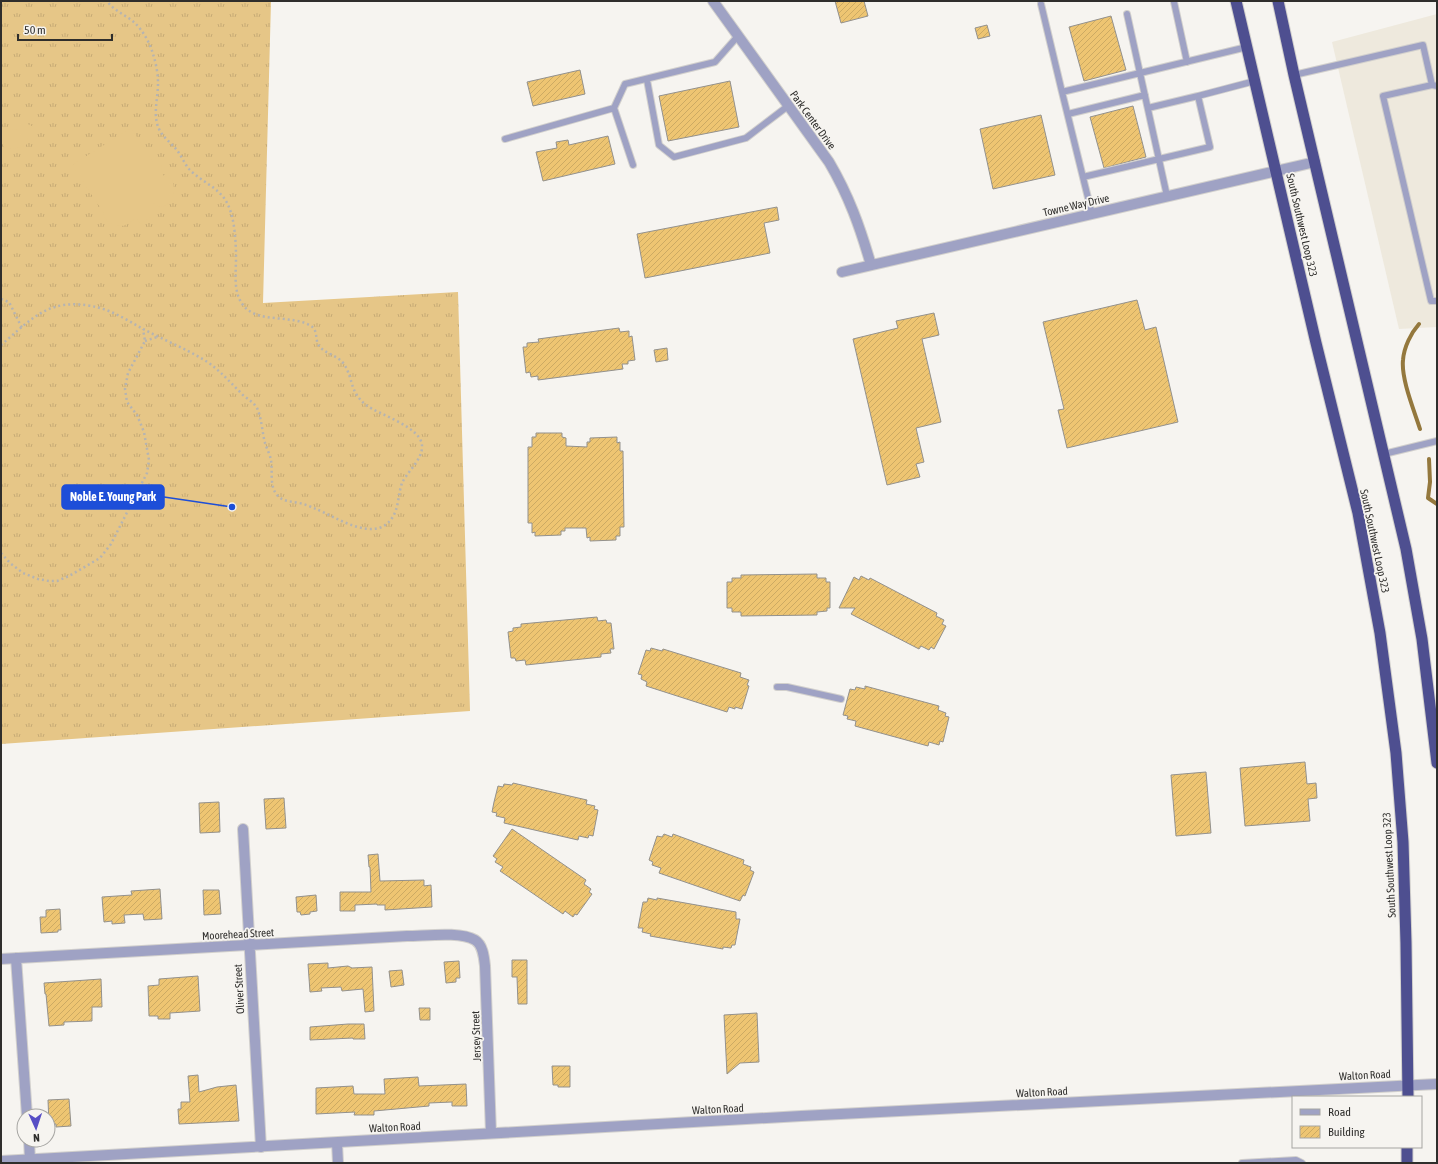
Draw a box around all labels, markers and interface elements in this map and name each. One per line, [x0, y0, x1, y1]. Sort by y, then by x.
scale bar [18, 16, 112, 42]
text: 50 m [24, 23, 46, 37]
street label: Park Center Drive [788, 88, 838, 152]
street label: South Southwest Loop 323 [1284, 172, 1320, 278]
street label: Towne Way Drive [1042, 192, 1110, 218]
callout: Noble E. Young Park [62, 485, 164, 509]
street label: South Southwest Loop 323 [1358, 488, 1392, 594]
text: Noble E. Young Park [70, 490, 157, 504]
street label: South Southwest Loop 323 [1380, 812, 1398, 918]
street label: Moorehead Street [202, 926, 274, 942]
street label: Oliver Street [232, 964, 246, 1014]
street label: Jersey Street [469, 1010, 483, 1062]
street label: Walton Road [1339, 1068, 1391, 1082]
street label: Walton Road [1016, 1085, 1068, 1099]
legend [1292, 1096, 1422, 1148]
street label: Walton Road [692, 1102, 744, 1116]
text: Road [1328, 1105, 1351, 1119]
north arrow [16, 1108, 56, 1148]
street label: Walton Road [369, 1120, 421, 1134]
text: Building [1328, 1125, 1366, 1139]
text: N [33, 1132, 40, 1144]

